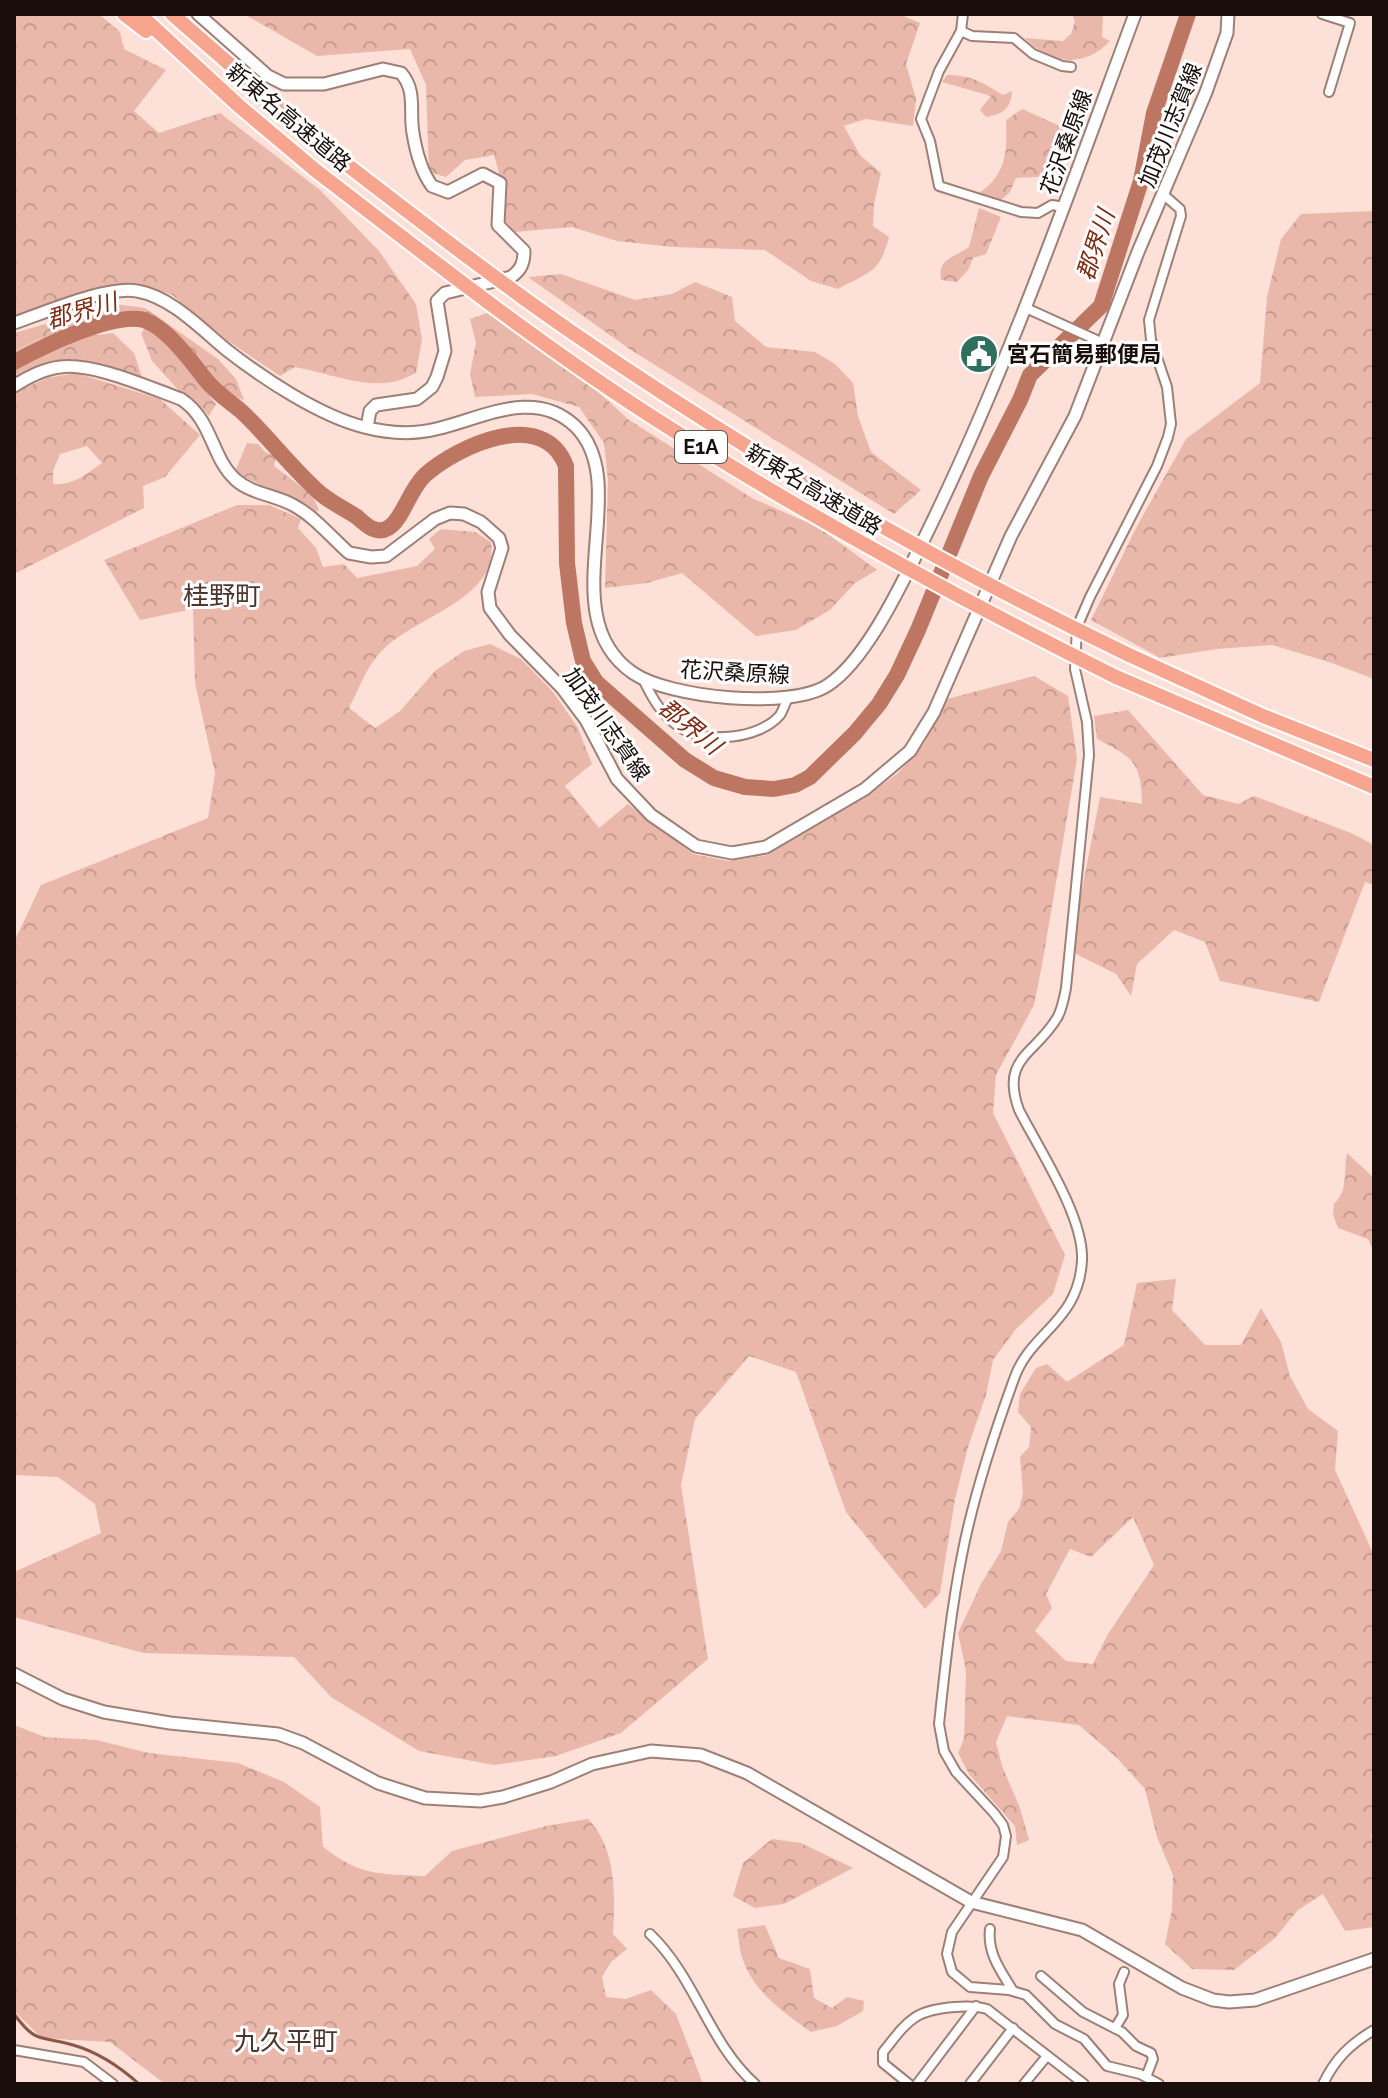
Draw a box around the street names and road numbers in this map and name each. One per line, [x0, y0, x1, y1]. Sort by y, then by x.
street label: 新東名高速道路 [222, 58, 356, 176]
street label: 加茂川志賀線 [1133, 59, 1207, 191]
street label: 花沢桑原線 [1035, 86, 1097, 198]
road number: E1A [675, 431, 727, 463]
street label: 新東名高速道路 [741, 438, 887, 540]
street label: 花沢桑原線 [679, 656, 791, 688]
street label: 加茂川志賀線 [558, 662, 656, 786]

